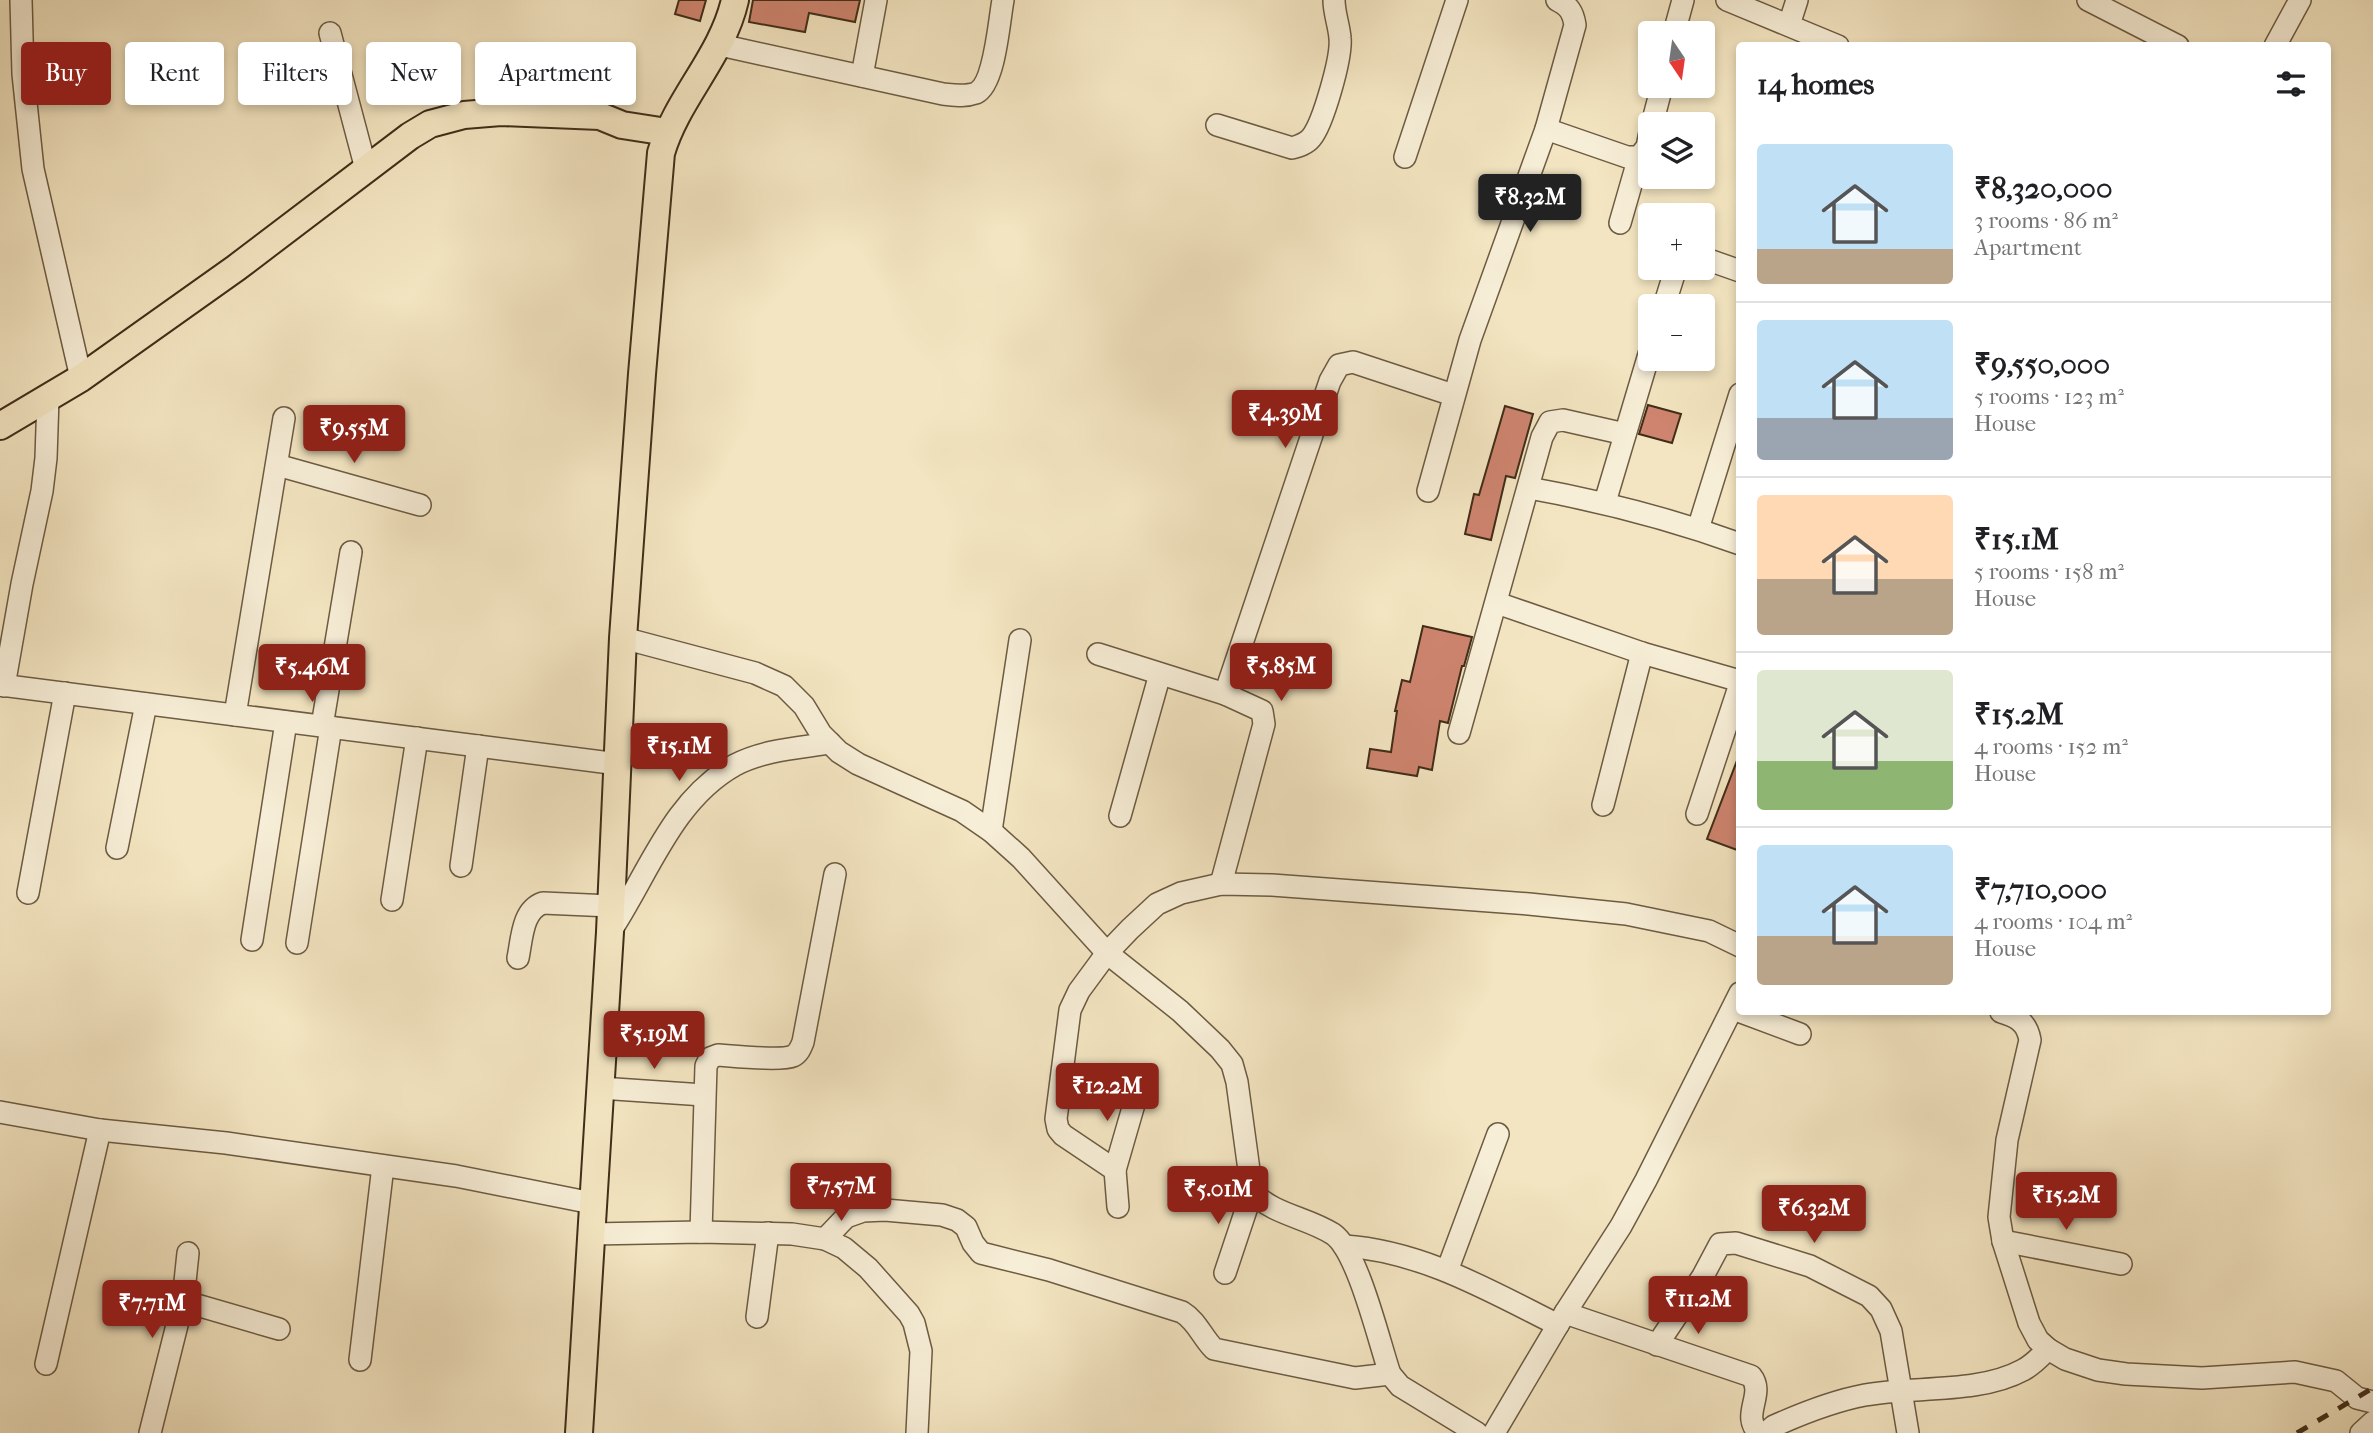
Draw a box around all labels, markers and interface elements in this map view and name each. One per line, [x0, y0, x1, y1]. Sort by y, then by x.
north arrow [1638, 21, 1715, 98]
map controls [1638, 21, 1715, 371]
chip: Buy [21, 42, 111, 105]
chip: Rent [125, 42, 224, 105]
chip: Filters [238, 42, 352, 105]
chip: New [366, 42, 461, 105]
chip: Apartment [475, 42, 636, 105]
icon: filters [2272, 65, 2310, 103]
text: 14 homes [1757, 67, 1874, 102]
button: layers [1638, 112, 1715, 189]
text: ₹8,320,000 [1974, 171, 2112, 206]
icon: home [1813, 172, 1897, 256]
pin: ₹8.32M [1473, 174, 1587, 234]
text: ₹8.32M [1494, 183, 1566, 210]
button: + [1638, 203, 1715, 280]
text: 3 rooms · 86 m² [1974, 207, 2118, 234]
text: Apartment [1974, 234, 2082, 261]
button: − [1638, 294, 1715, 371]
text: ₹9,550,000 [1974, 347, 2110, 382]
icon: home [1813, 348, 1897, 432]
text: 5 rooms · 123 m² [1974, 383, 2124, 410]
pin: ₹4.39M [1228, 391, 1342, 450]
text: ₹4.39M [1248, 399, 1322, 426]
pin: ₹9.55M [297, 406, 411, 465]
text: House [1974, 410, 2036, 437]
text: ₹9.55M [319, 414, 389, 441]
text: ₹15.1M [1974, 522, 2059, 557]
icon: home [1813, 523, 1897, 607]
text: 5 rooms · 158 m² [1974, 558, 2124, 585]
text: House [1974, 585, 2036, 612]
pin: ₹5.46M [255, 644, 369, 704]
pin: ₹5.85M [1224, 644, 1338, 703]
text: ₹5.85M [1246, 652, 1316, 679]
text: ₹5.46M [274, 653, 350, 680]
text: ₹15.2M [1974, 697, 2063, 732]
icon: home [1813, 698, 1897, 782]
pin: ₹15.1M [622, 724, 736, 783]
text: ₹15.1M [647, 732, 711, 759]
text: 4 rooms · 152 m² [1974, 733, 2128, 760]
text: House [1974, 760, 2036, 787]
text: ₹7,710,000 [1974, 872, 2107, 907]
icon: home [1813, 873, 1897, 957]
text: 4 rooms · 104 m² [1974, 908, 2132, 935]
text: House [1974, 935, 2036, 962]
pin: ₹5.19M [597, 1012, 711, 1071]
text: ₹5.19M [620, 1020, 688, 1047]
pin: ₹12.2M [1050, 1064, 1164, 1123]
text: ₹12.2M [1072, 1072, 1142, 1099]
pin: ₹7.57M [784, 1164, 898, 1223]
pin: ₹5.01M [1161, 1166, 1275, 1226]
text: ₹7.57M [806, 1172, 876, 1199]
pin: ₹15.2M [2009, 1172, 2123, 1232]
text: ₹5.01M [1183, 1175, 1253, 1202]
text: ₹15.2M [2032, 1181, 2100, 1208]
pin: ₹6.32M [1757, 1186, 1871, 1245]
text: ₹6.32M [1778, 1194, 1850, 1221]
pin: ₹11.2M [1641, 1276, 1755, 1336]
pin: ₹7.71M [95, 1280, 209, 1340]
text: ₹11.2M [1665, 1285, 1731, 1312]
text: ₹7.71M [118, 1289, 186, 1316]

